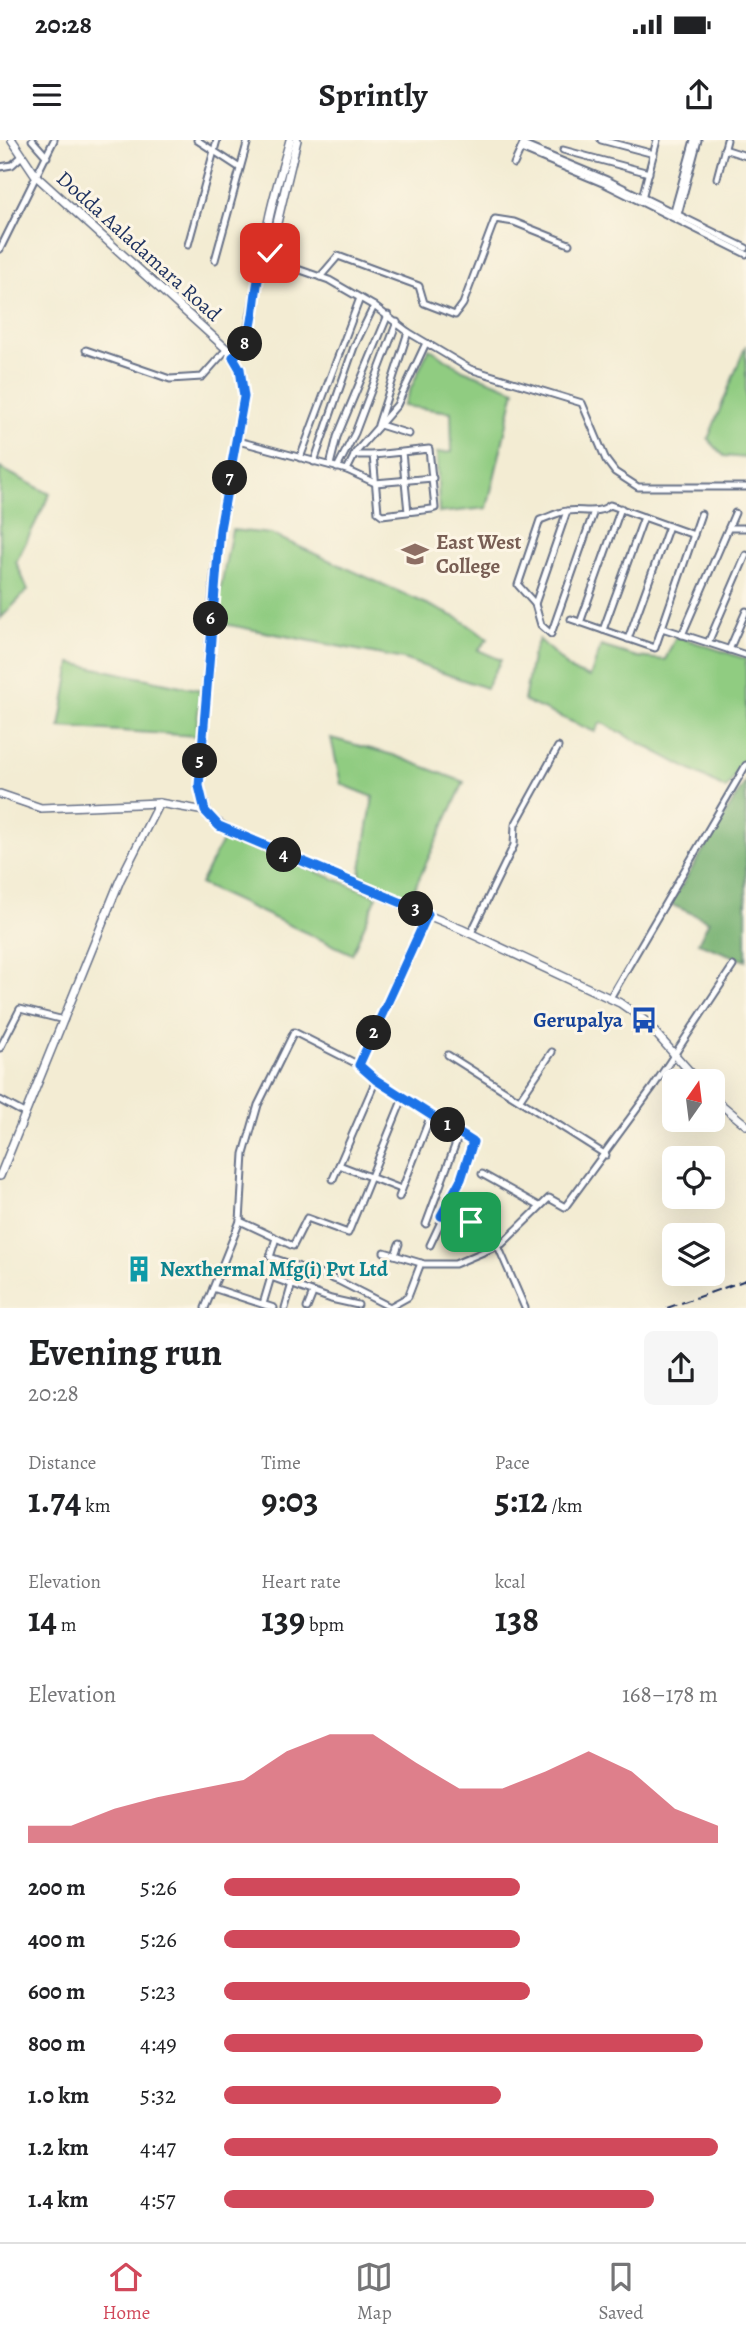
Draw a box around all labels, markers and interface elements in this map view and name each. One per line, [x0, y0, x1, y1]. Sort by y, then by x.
text: 20:28 [35, 7, 92, 42]
text: Sprintly [319, 73, 427, 117]
icon: menu [28, 76, 66, 114]
icon: share [680, 76, 718, 114]
street label: Dodda Aaladamara Road [51, 165, 228, 328]
pin [240, 223, 300, 283]
icon: check [251, 234, 289, 272]
pin: 8 [228, 326, 262, 362]
text: 8 [240, 330, 249, 356]
pin: 7 [212, 460, 247, 496]
text: 7 [225, 464, 234, 490]
place label: East West College [436, 528, 522, 580]
school or university icon: East West College [400, 539, 430, 569]
pin: 6 [194, 602, 228, 636]
text: 6 [206, 605, 215, 631]
pin: 5 [182, 744, 218, 778]
text: 5 [195, 747, 204, 773]
pin: 4 [266, 838, 302, 872]
text: 4 [279, 841, 288, 867]
pin: 3 [398, 892, 434, 926]
text: 3 [411, 895, 420, 921]
bus stop icon: Gerupalya [629, 1005, 659, 1035]
place label: Gerupalya [533, 1006, 624, 1034]
pin: 2 [356, 1016, 392, 1050]
text: 2 [369, 1019, 378, 1045]
north arrow [662, 1069, 724, 1132]
map controls [662, 1069, 725, 1286]
pin: 1 [430, 1108, 466, 1142]
text: 1 [444, 1111, 451, 1137]
button: locate [662, 1146, 725, 1209]
pin [441, 1192, 501, 1252]
icon: arrive [452, 1203, 490, 1241]
button: layers [662, 1223, 725, 1286]
building icon: Nexthermal Mfg(i) Pvt Ltd [124, 1254, 154, 1284]
place label: Nexthermal Mfg(i) Pvt Ltd [160, 1255, 389, 1283]
text: Evening run [28, 1326, 222, 1378]
button: share [644, 1331, 718, 1405]
text: 20:28 [28, 1378, 79, 1409]
text: Distance [28, 1450, 96, 1476]
text: Time [261, 1450, 301, 1476]
text: Pace [495, 1450, 530, 1476]
text: 1.74 [28, 1476, 82, 1524]
text: 9:03 [261, 1476, 319, 1524]
text: 5:12 [495, 1476, 547, 1524]
text: km [82, 1493, 111, 1519]
text: /km [547, 1493, 583, 1519]
text: Elevation [28, 1569, 101, 1595]
text: Heart rate [261, 1569, 341, 1595]
text: kcal [495, 1569, 525, 1595]
text: 14 [28, 1595, 57, 1643]
text: 139 [261, 1595, 305, 1643]
text: 138 [495, 1595, 539, 1643]
text: m [57, 1612, 77, 1638]
text: bpm [305, 1612, 344, 1638]
text: Elevation [28, 1679, 116, 1710]
text: 168–178 m [622, 1679, 718, 1710]
text: 200 m [28, 1872, 86, 1903]
text: 5:26 [140, 1872, 177, 1903]
text: 400 m [28, 1924, 85, 1955]
text: 5:26 [140, 1924, 177, 1955]
text: 600 m [28, 1976, 85, 2007]
text: 5:23 [140, 1976, 176, 2007]
text: 800 m [28, 2028, 85, 2059]
text: 4:49 [140, 2028, 177, 2059]
text: 1.0 km [28, 2080, 89, 2111]
text: 5:32 [140, 2080, 176, 2111]
text: 1.2 km [28, 2132, 89, 2163]
text: 4:47 [140, 2132, 176, 2163]
text: 1.4 km [28, 2184, 89, 2215]
text: 4:57 [140, 2184, 175, 2215]
tab: Home [103, 2258, 150, 2326]
tab: Map [355, 2258, 393, 2326]
tab: Saved [598, 2258, 643, 2326]

